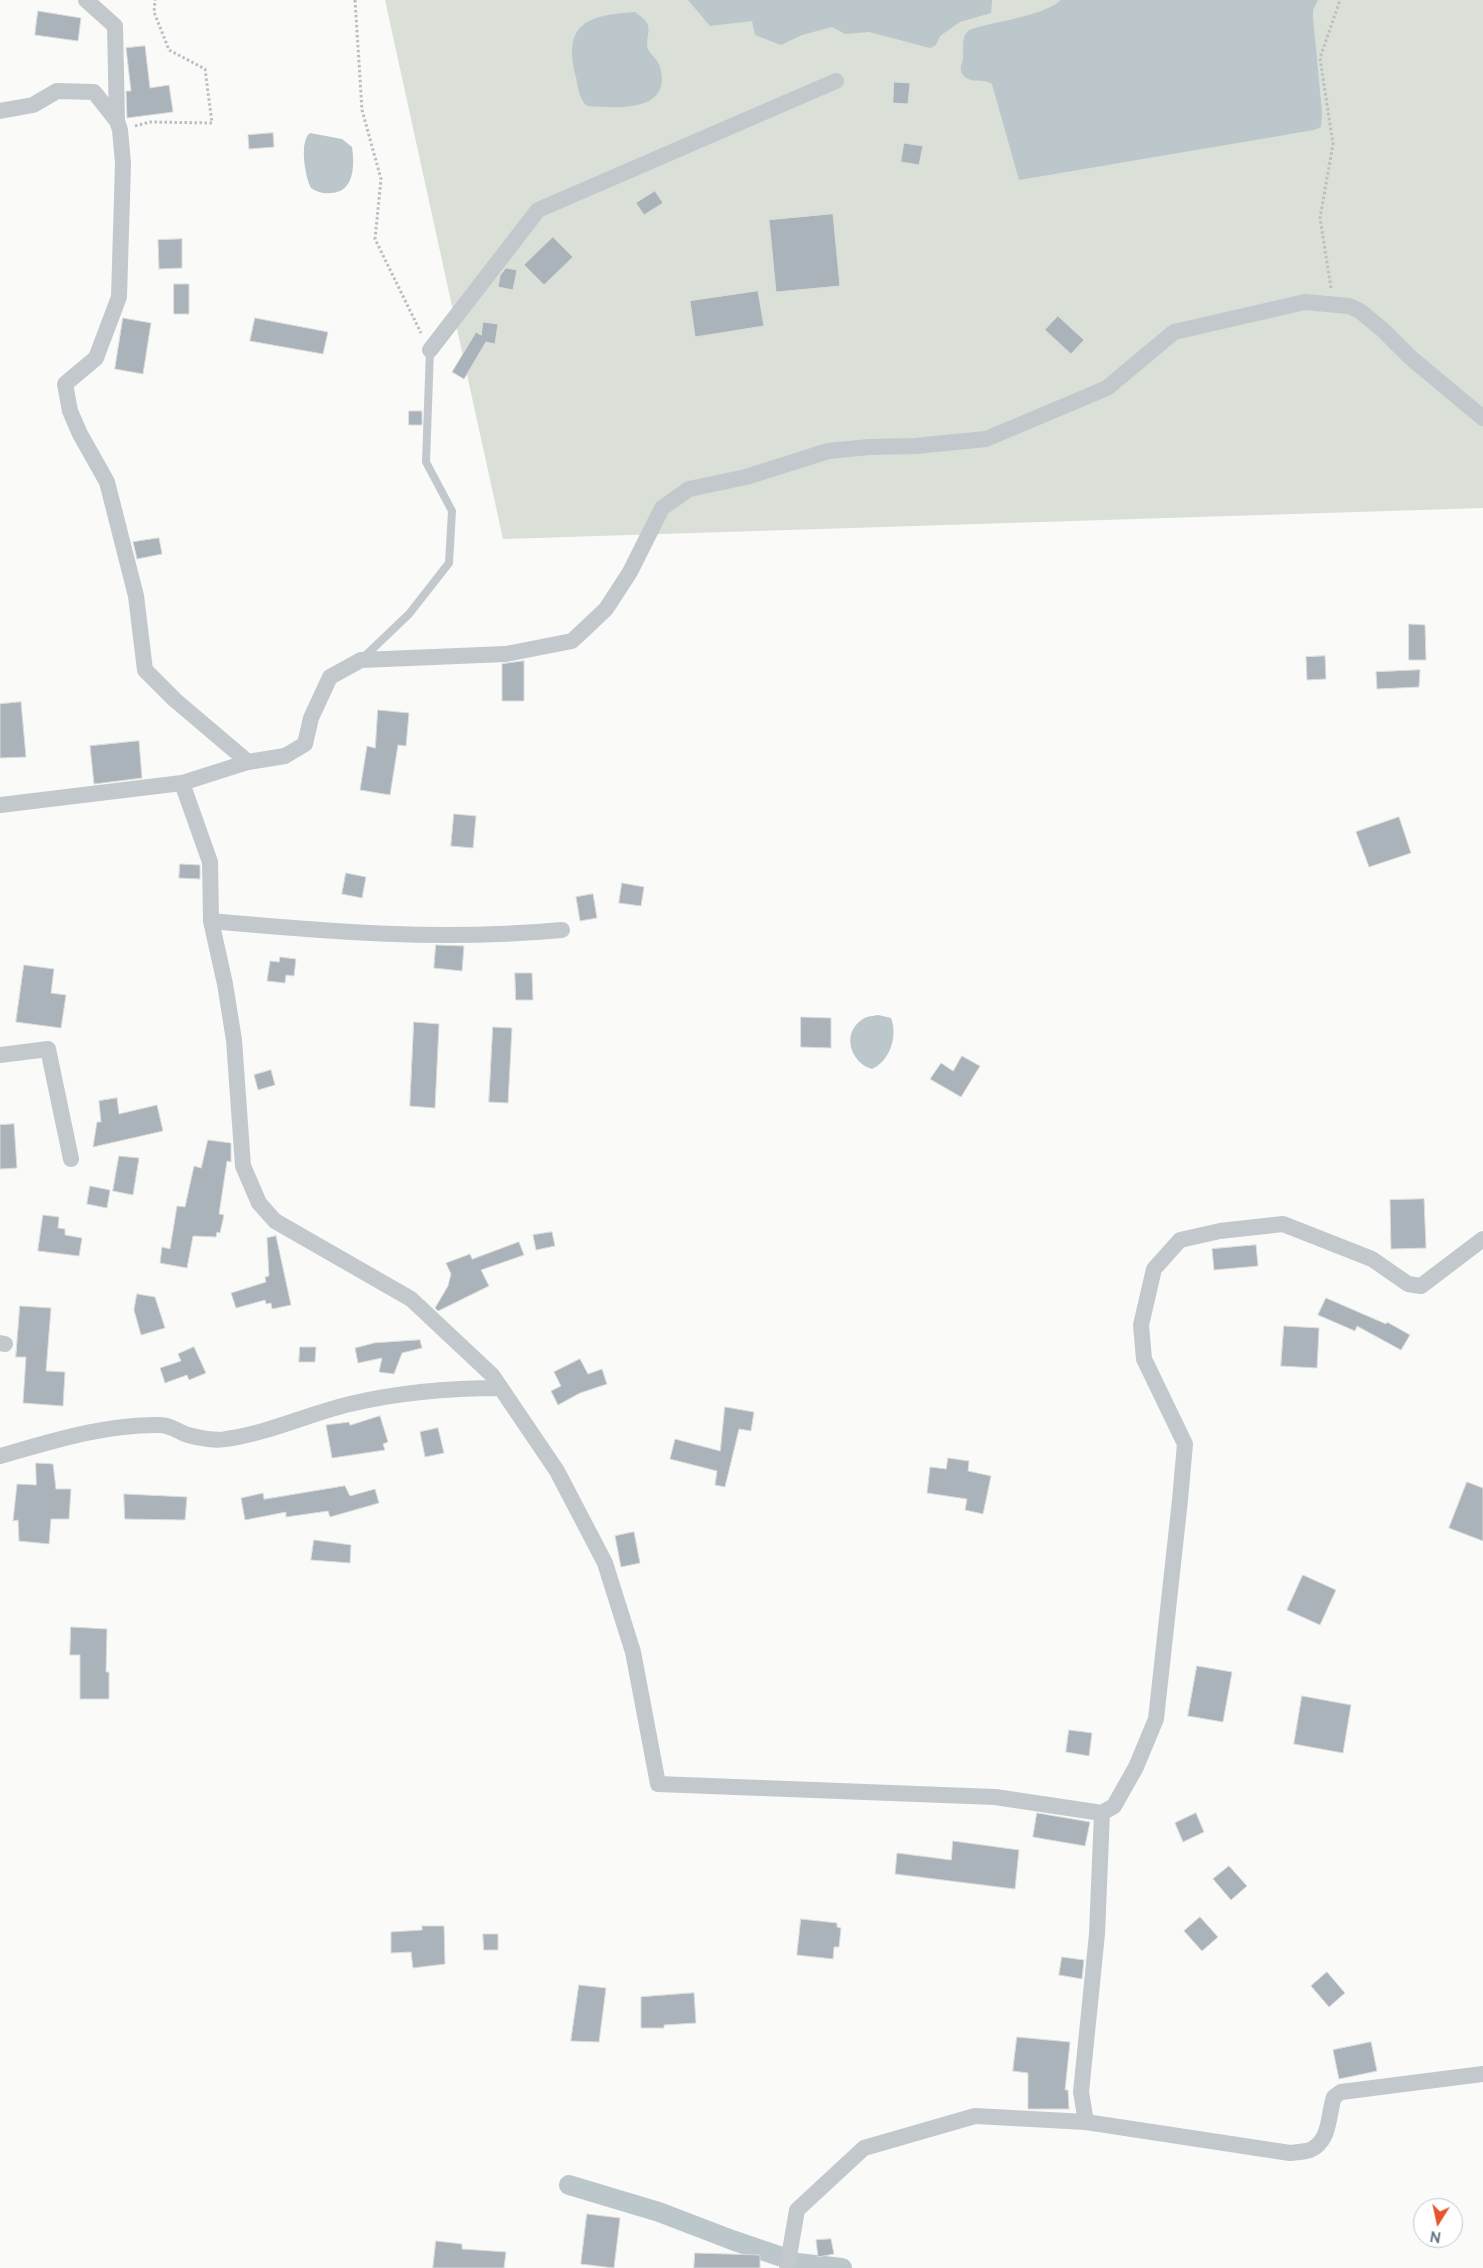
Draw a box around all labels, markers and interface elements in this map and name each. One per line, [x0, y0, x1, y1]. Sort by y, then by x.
north arrow [1413, 2198, 1463, 2248]
text: N [1429, 2228, 1442, 2246]

